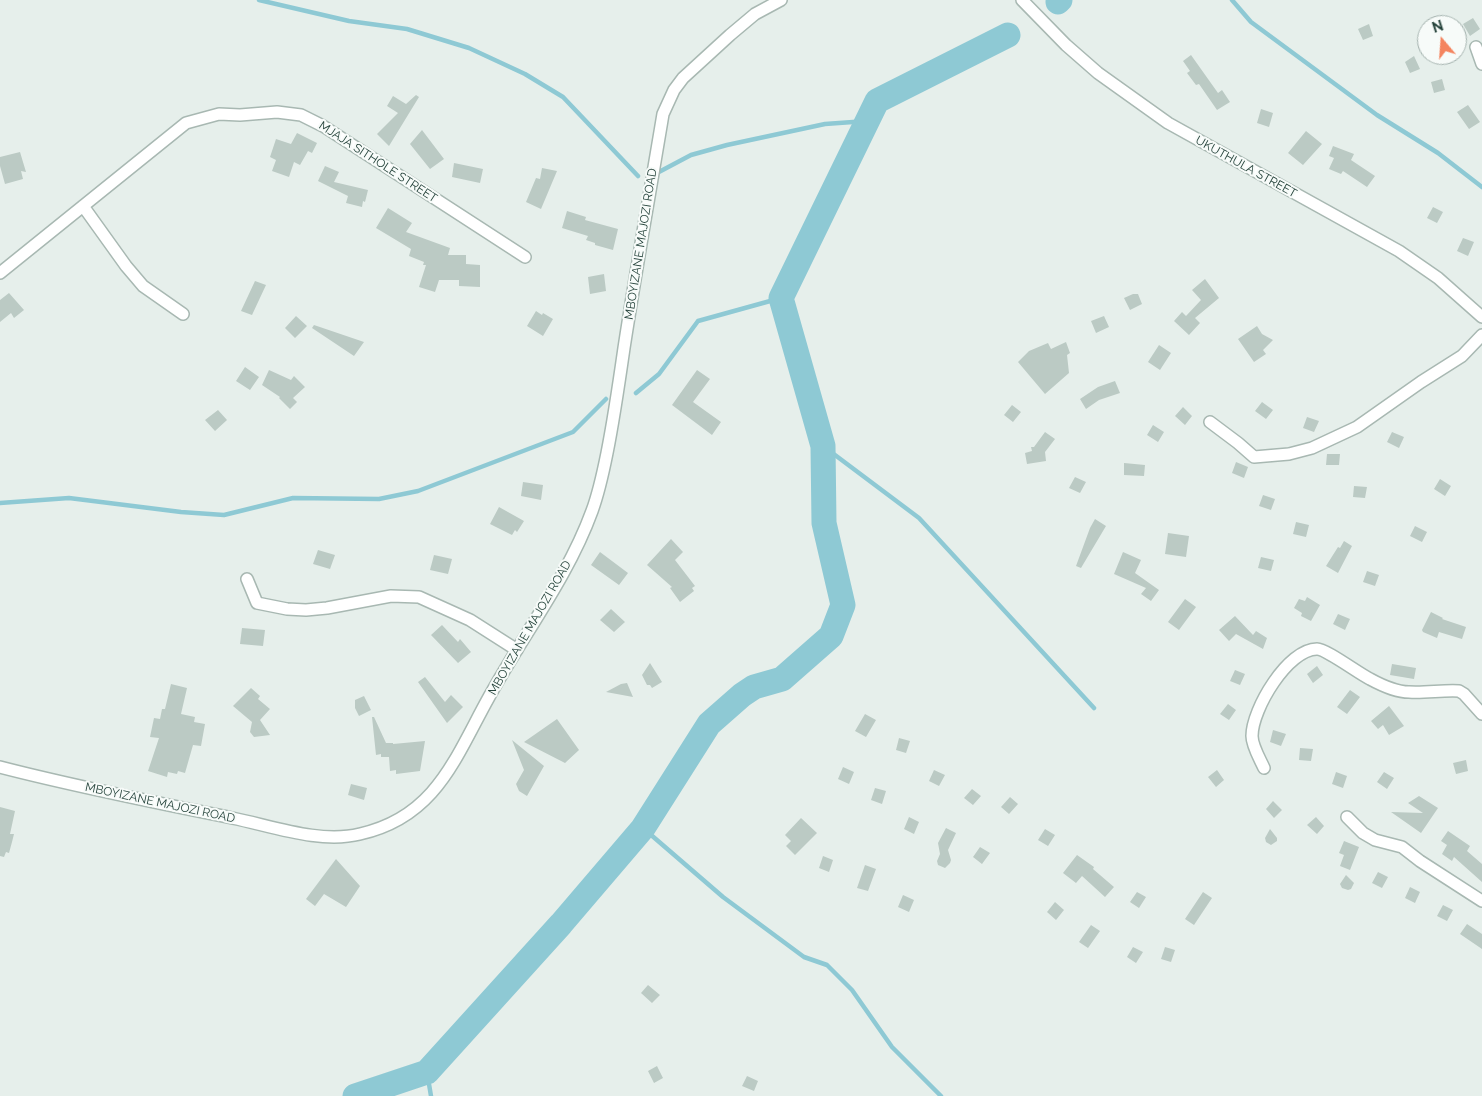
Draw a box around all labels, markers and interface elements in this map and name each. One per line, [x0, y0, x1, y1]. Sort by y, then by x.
north arrow [1417, 15, 1467, 65]
text: N [1430, 17, 1445, 36]
street label: MJAJA SITHOLE STREET [316, 118, 440, 206]
street label: UKUTHULA STREET [1193, 133, 1299, 201]
street label: MBOYIZANE MAJOZI ROAD [622, 167, 660, 321]
street label: MBOYIZANE MAJOZI ROAD [485, 558, 575, 698]
street label: MBOYIZANE MAJOZI ROAD [84, 780, 236, 826]

